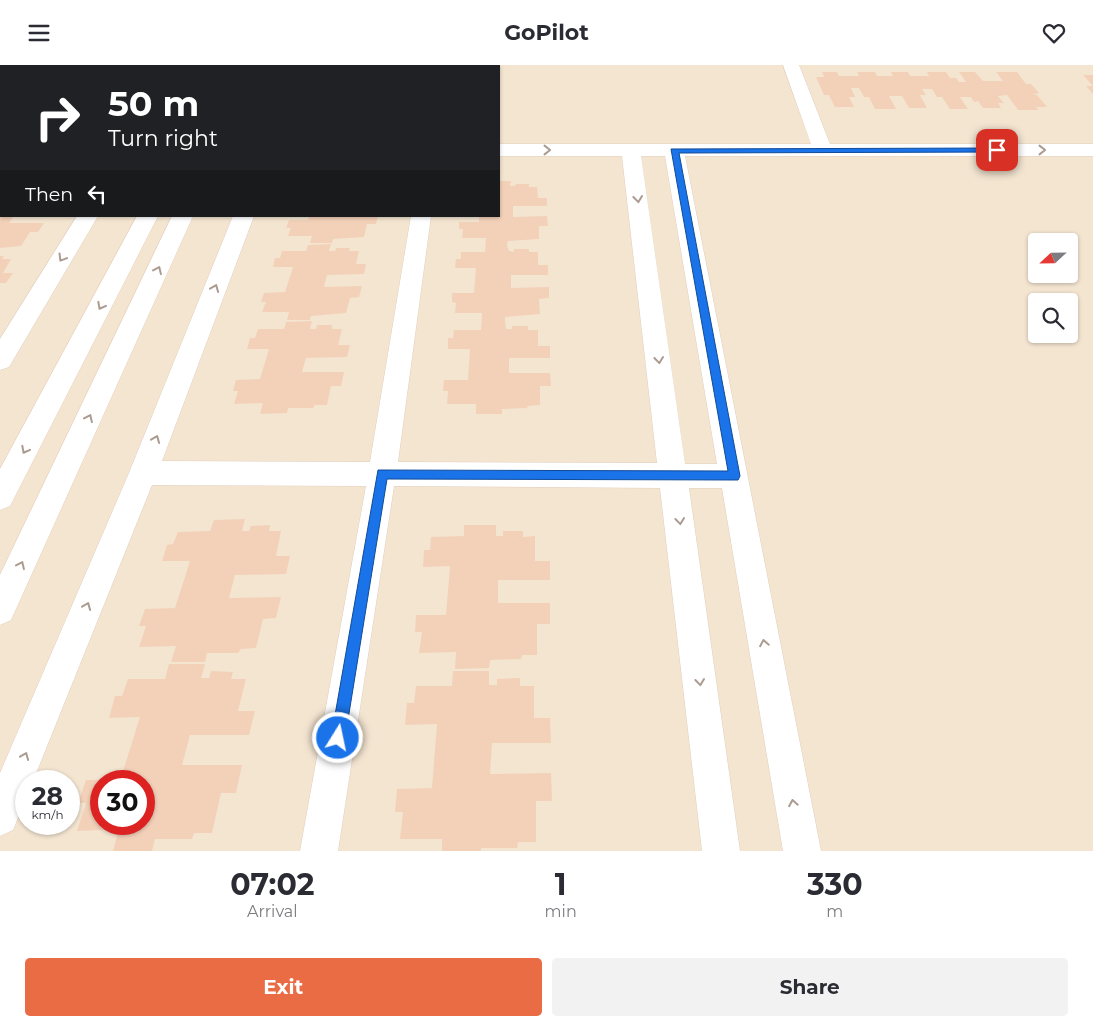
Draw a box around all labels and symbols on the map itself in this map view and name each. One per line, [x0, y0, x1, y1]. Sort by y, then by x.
pin [976, 129, 1018, 171]
one-way arrow [544, 145, 552, 155]
one-way arrow [1039, 145, 1047, 155]
one-way arrow [632, 194, 642, 203]
north arrow [1028, 233, 1078, 283]
one-way arrow [59, 252, 69, 261]
one-way arrow [152, 267, 162, 276]
one-way arrow [209, 284, 220, 293]
one-way arrow [97, 301, 107, 310]
one-way arrow [653, 356, 664, 364]
one-way arrow [83, 414, 94, 423]
one-way arrow [149, 435, 160, 444]
one-way arrow [21, 444, 31, 453]
one-way arrow [674, 517, 685, 525]
one-way arrow [14, 561, 25, 570]
one-way arrow [81, 602, 92, 611]
one-way arrow [760, 639, 770, 647]
one-way arrow [694, 679, 705, 687]
position arrow [311, 711, 363, 763]
one-way arrow [19, 752, 30, 761]
speed limit sign: 30 [90, 770, 155, 835]
one-way arrow [789, 799, 799, 807]

